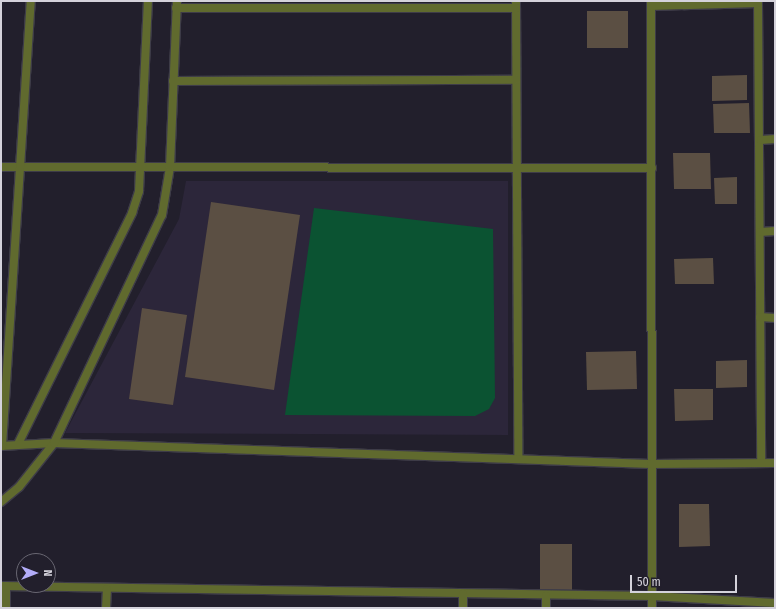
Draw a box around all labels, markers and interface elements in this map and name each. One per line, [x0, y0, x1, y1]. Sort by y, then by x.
north arrow [16, 553, 56, 593]
scale bar [632, 567, 739, 593]
text: N [41, 570, 54, 576]
text: 50 m [637, 575, 661, 589]

